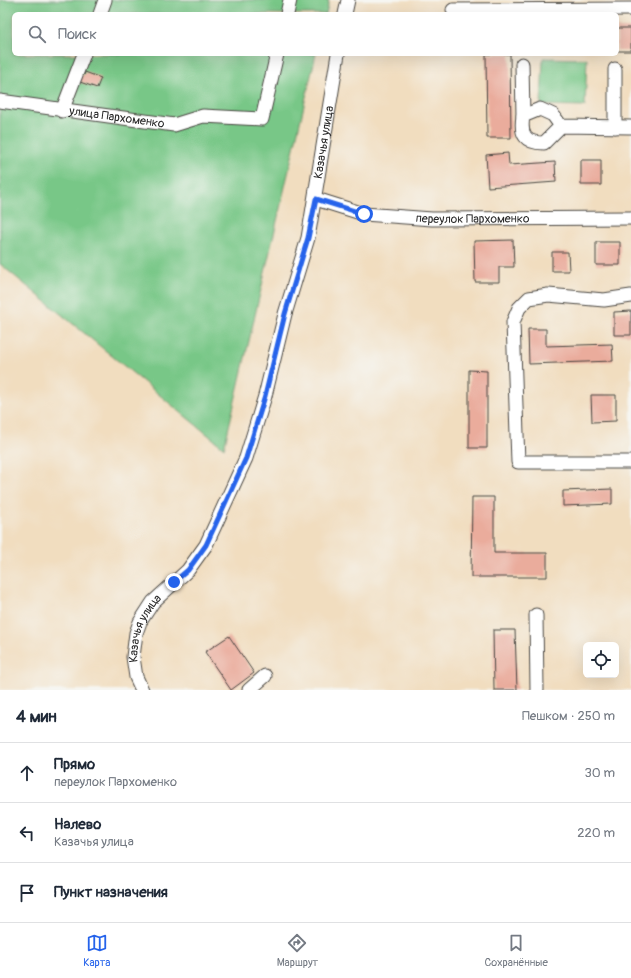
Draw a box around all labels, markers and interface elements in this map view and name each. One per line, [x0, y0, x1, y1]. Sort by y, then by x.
search box [12, 12, 619, 56]
icon: search [26, 23, 48, 45]
text: Поиск [58, 25, 97, 44]
street label: улица Пархоменко [67, 103, 166, 131]
street label: Казачья улица [310, 104, 337, 180]
route start [355, 205, 373, 223]
street label: переулок Пархоменко [415, 210, 530, 227]
route end [165, 573, 183, 591]
street label: Казачья улица [125, 590, 165, 663]
map controls [583, 642, 619, 678]
button: locate [583, 642, 619, 678]
text: 4 мин [16, 706, 57, 727]
text: Пешком · 250 m [522, 708, 615, 724]
text: Прямо [54, 755, 95, 774]
icon: ahead [16, 762, 38, 784]
text: 30 m [585, 765, 615, 781]
text: переулок Пархоменко [54, 774, 177, 790]
text: Налево [54, 815, 101, 834]
icon: left [16, 822, 38, 844]
text: 220 m [577, 825, 615, 841]
text: Казачья улица [54, 834, 134, 850]
icon: arrive [16, 882, 38, 904]
text: Пункт назначения [54, 883, 168, 902]
tab: Карта [83, 932, 110, 969]
tab: Маршрут [277, 932, 318, 969]
tab: Сохранённые [484, 932, 548, 969]

